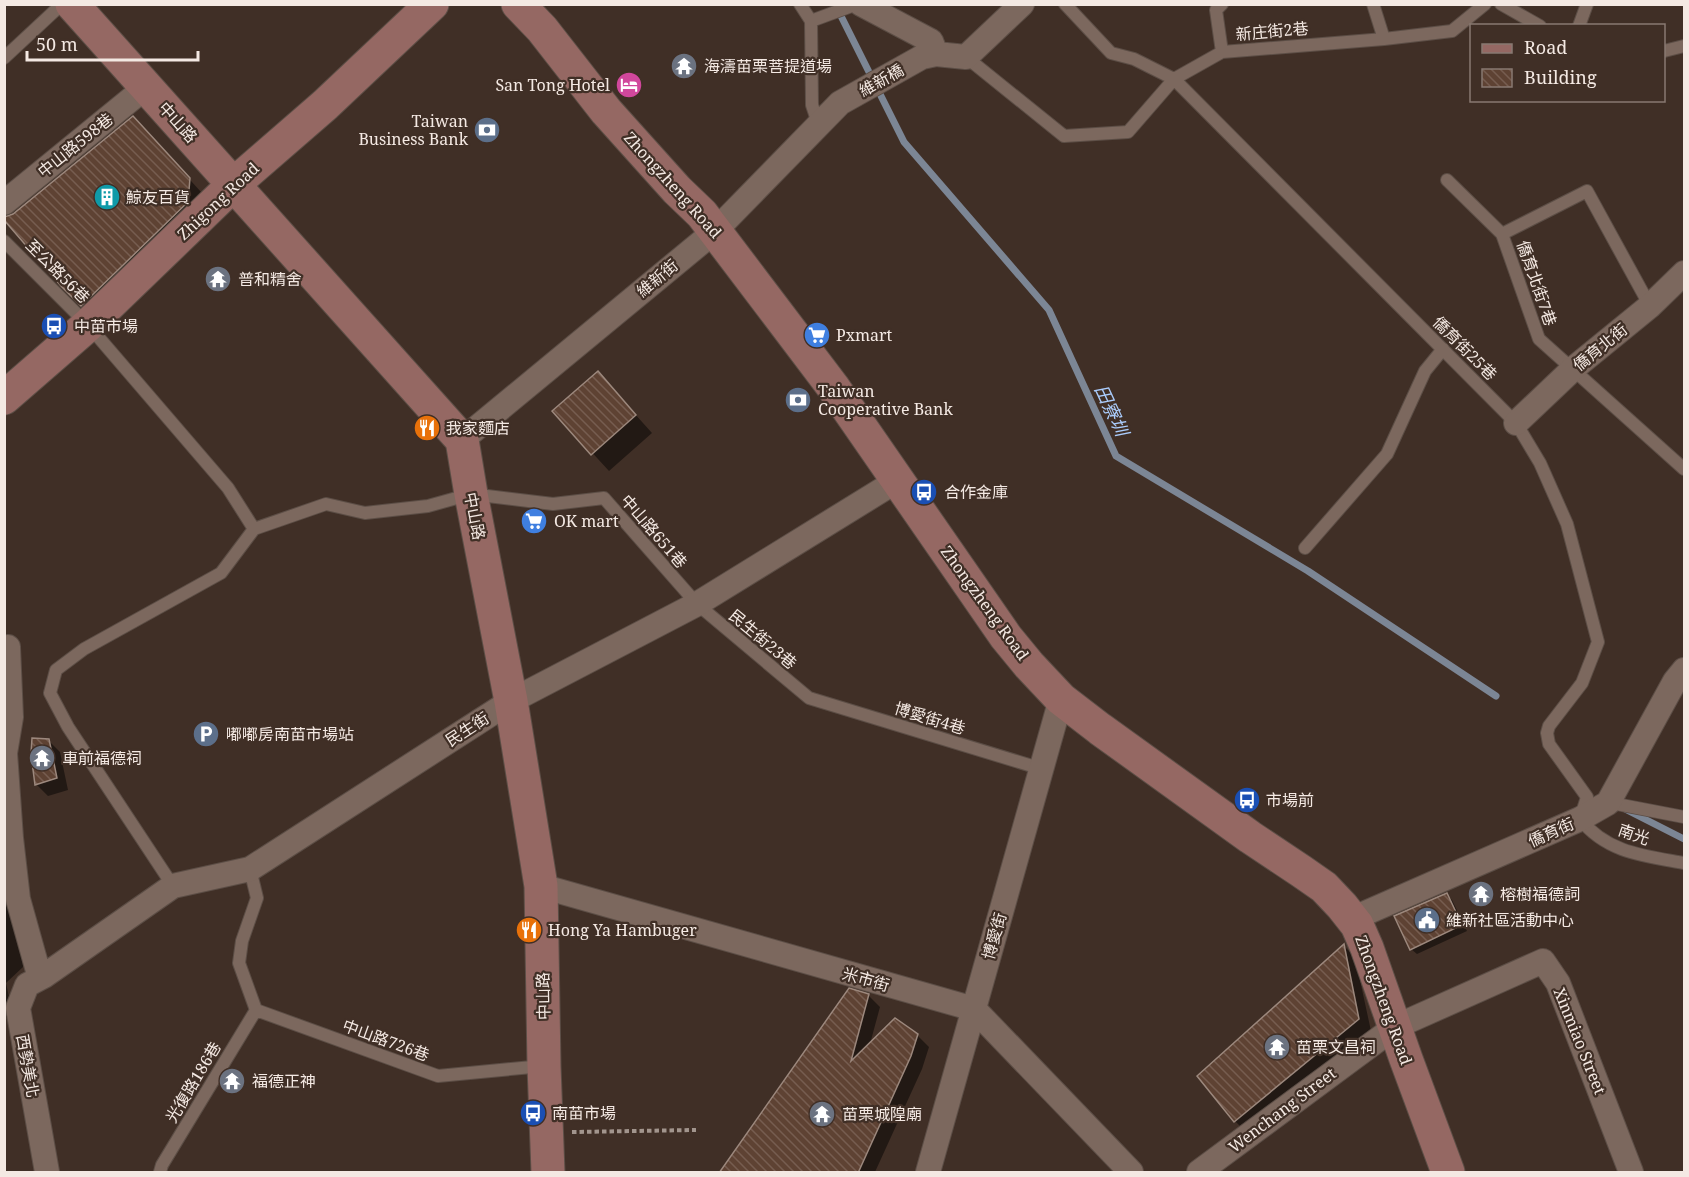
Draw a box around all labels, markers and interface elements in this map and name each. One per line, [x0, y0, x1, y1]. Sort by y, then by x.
street label: 新庄街2巷 [1235, 17, 1309, 45]
scale bar [27, 24, 198, 62]
legend [1470, 24, 1665, 102]
text: 50 m [36, 32, 78, 56]
text: Road [1524, 35, 1567, 59]
temple icon: 海濤苗栗菩提道場 [669, 51, 699, 81]
place label: 海濤苗栗菩提道場 [704, 55, 832, 77]
street label: 維新橋 [855, 59, 907, 101]
text: Building [1524, 65, 1597, 89]
hotel icon: San Tong Hotel [614, 70, 644, 100]
place label: San Tong Hotel [495, 74, 610, 96]
street label: 中山路 [154, 97, 202, 147]
street label: 中山路598巷 [33, 108, 117, 182]
place label: Taiwan Business Bank [358, 110, 469, 150]
bank icon: Taiwan Business Bank [472, 115, 502, 145]
street label: Zhongzheng Road [619, 127, 727, 243]
street label: Zhigong Road [172, 157, 264, 245]
building icon: 鯨友百貨 [92, 182, 122, 212]
place label: 鯨友百貨 [126, 186, 190, 208]
street label: 至公路56巷 [21, 234, 95, 308]
street label: 僑育北街7巷 [1512, 237, 1562, 329]
street label: 維新街 [632, 254, 682, 302]
temple icon: 普和精舍 [203, 264, 233, 294]
place label: 普和精舍 [238, 268, 302, 290]
bus stop icon: 中苗市場 [39, 311, 69, 341]
street label: 僑育街25巷 [1428, 311, 1502, 385]
place label: 中苗市場 [74, 315, 138, 337]
street label: 僑育北街 [1568, 318, 1632, 376]
supermarket icon: Pxmart [802, 320, 832, 350]
place label: Pxmart [836, 324, 893, 346]
place label: Taiwan Cooperative Bank [818, 380, 953, 420]
water label: 田寮圳 [1090, 380, 1136, 442]
bank icon: Taiwan Cooperative Bank [783, 385, 813, 415]
restaurant icon: 我家麵店 [412, 413, 442, 443]
place label: 我家麵店 [446, 417, 510, 439]
bus stop icon: 合作金庫 [909, 477, 939, 507]
place label: 合作金庫 [944, 481, 1008, 503]
street label: 中山路 [460, 490, 490, 542]
street label: 中山路651巷 [616, 490, 692, 572]
supermarket icon: OK mart [519, 506, 549, 536]
place label: OK mart [554, 510, 619, 532]
street label: Zhongzheng Road [936, 541, 1034, 665]
street label: 民生街23巷 [725, 604, 801, 674]
street label: 博愛街4巷 [892, 697, 968, 739]
street label: 民生街 [441, 707, 493, 751]
parking icon: 嘟嘟房南苗市場站 [191, 719, 221, 749]
place label: 嘟嘟房南苗市場站 [226, 723, 354, 745]
temple icon: 車前福德祠 [27, 743, 57, 773]
place label: 車前福德祠 [62, 747, 142, 769]
bus stop icon: 市場前 [1232, 785, 1262, 815]
place label: 市場前 [1266, 789, 1314, 811]
street label: 僑育街 [1525, 812, 1577, 852]
street label: 南光 [1615, 818, 1653, 850]
temple icon: 榕樹福德詞 [1466, 879, 1496, 909]
place label: 榕樹福德詞 [1500, 883, 1580, 905]
public building icon: 維新社區活動中心 [1412, 905, 1442, 935]
place label: 維新社區活動中心 [1446, 909, 1574, 931]
street label: 博愛街 [977, 910, 1011, 962]
restaurant icon: Hong Ya Hambuger [514, 915, 544, 945]
place label: Hong Ya Hambuger [548, 919, 697, 941]
street label: Zhongzheng Road [1350, 932, 1418, 1068]
street label: 米市街 [840, 962, 892, 996]
street label: 中山路 [532, 972, 554, 1020]
street label: Xinmiao Street [1549, 984, 1612, 1098]
street label: 中山路726巷 [340, 1014, 432, 1066]
temple icon: 苗栗文昌祠 [1262, 1032, 1292, 1062]
street label: 西勢美北 [12, 1033, 44, 1099]
place label: 苗栗文昌祠 [1296, 1036, 1376, 1058]
street label: 光復路186巷 [160, 1037, 226, 1127]
street label: Wenchang Street [1224, 1062, 1341, 1158]
temple icon: 福德正神 [217, 1066, 247, 1096]
place label: 福德正神 [252, 1070, 316, 1092]
bus stop icon: 南苗市場 [518, 1098, 548, 1128]
temple icon: 苗栗城隍廟 [807, 1099, 837, 1129]
place label: 南苗市場 [552, 1102, 616, 1124]
place label: 苗栗城隍廟 [842, 1103, 922, 1125]

